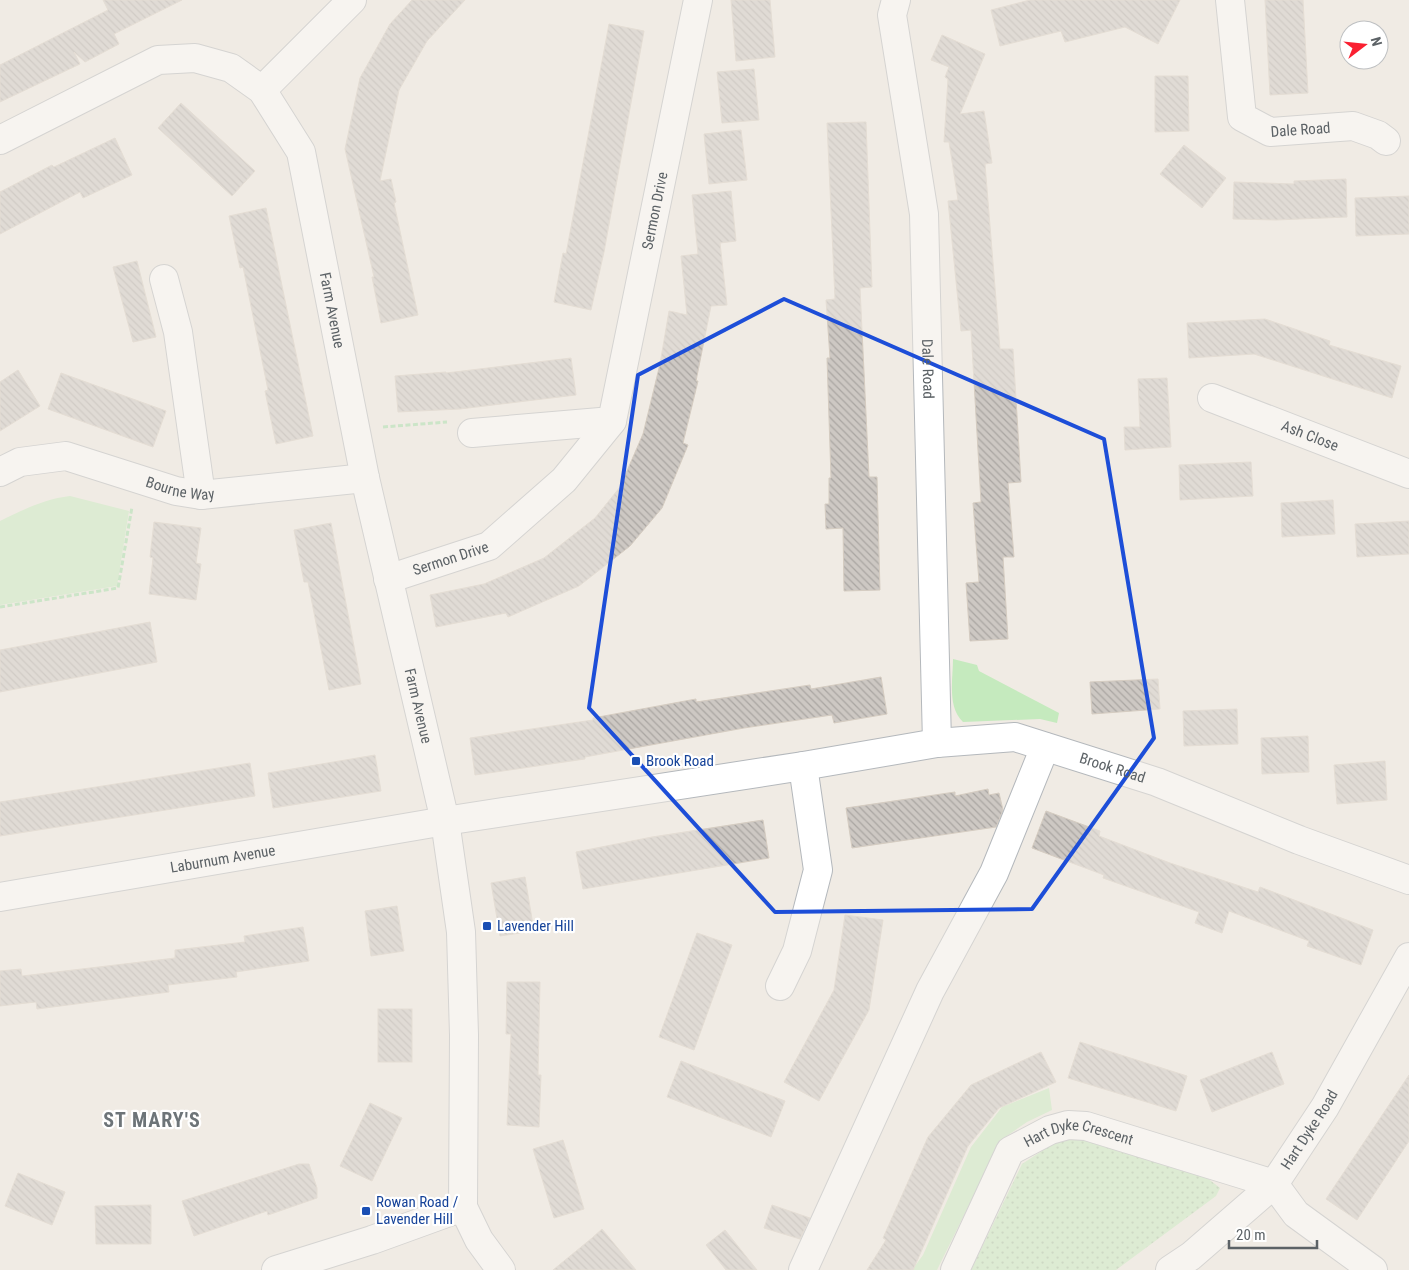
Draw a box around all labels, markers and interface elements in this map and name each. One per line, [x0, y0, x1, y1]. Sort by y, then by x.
north arrow [1339, 20, 1389, 70]
text: N [1368, 35, 1385, 48]
street label: Dale Road [1270, 119, 1331, 141]
street label: Sermon Drive [638, 170, 672, 251]
street label: Farm Avenue [316, 271, 348, 350]
street label: Dale Road [918, 339, 938, 399]
street label: Ash Close [1279, 417, 1341, 455]
street label: Bourne Way [144, 473, 215, 504]
street label: Sermon Drive [410, 538, 491, 579]
street label: Farm Avenue [401, 666, 436, 745]
street label: Brook Road [1077, 749, 1148, 787]
place label: Brook Road [646, 752, 714, 770]
marker: Brook Road [630, 755, 642, 767]
street label: Laburnum Avenue [169, 841, 277, 877]
place label: Lavender Hill [497, 917, 574, 935]
marker: Lavender Hill [481, 920, 493, 932]
street label: Hart Dyke Road [1277, 1087, 1342, 1173]
district label: ST MARY'S [103, 1108, 201, 1132]
street label: Hart Dyke Crescent [1021, 1116, 1135, 1151]
place label: Rowan Road / Lavender Hill [376, 1193, 459, 1228]
marker: Rowan Road / Lavender Hill [360, 1205, 372, 1217]
scale bar [1229, 1218, 1316, 1250]
text: 20 m [1236, 1226, 1266, 1244]

